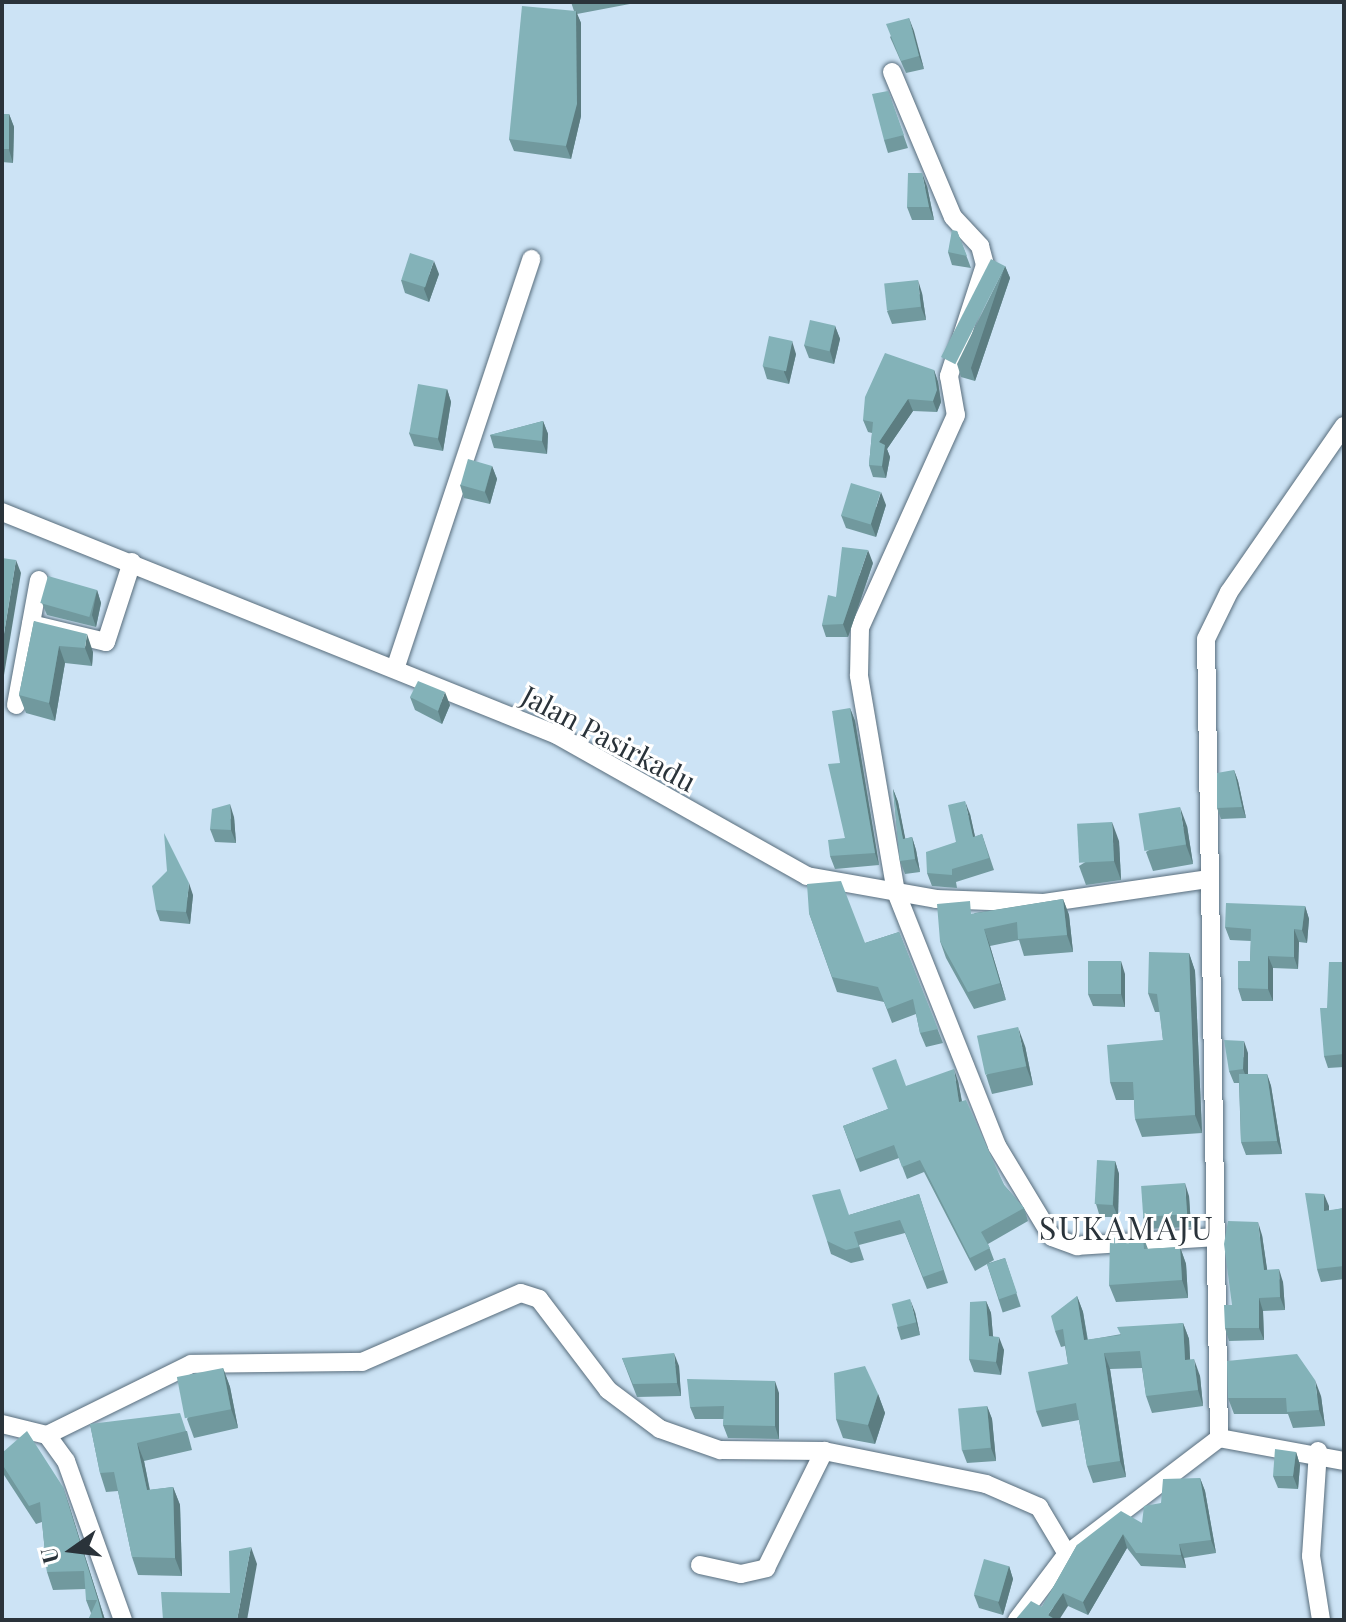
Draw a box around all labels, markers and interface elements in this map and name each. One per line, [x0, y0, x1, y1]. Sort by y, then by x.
street label: Jalan Pasirkadu [516, 678, 702, 798]
district label: SUKAMAJU [1039, 1208, 1215, 1246]
north arrow [32, 1510, 112, 1590]
text: U [32, 1545, 65, 1567]

